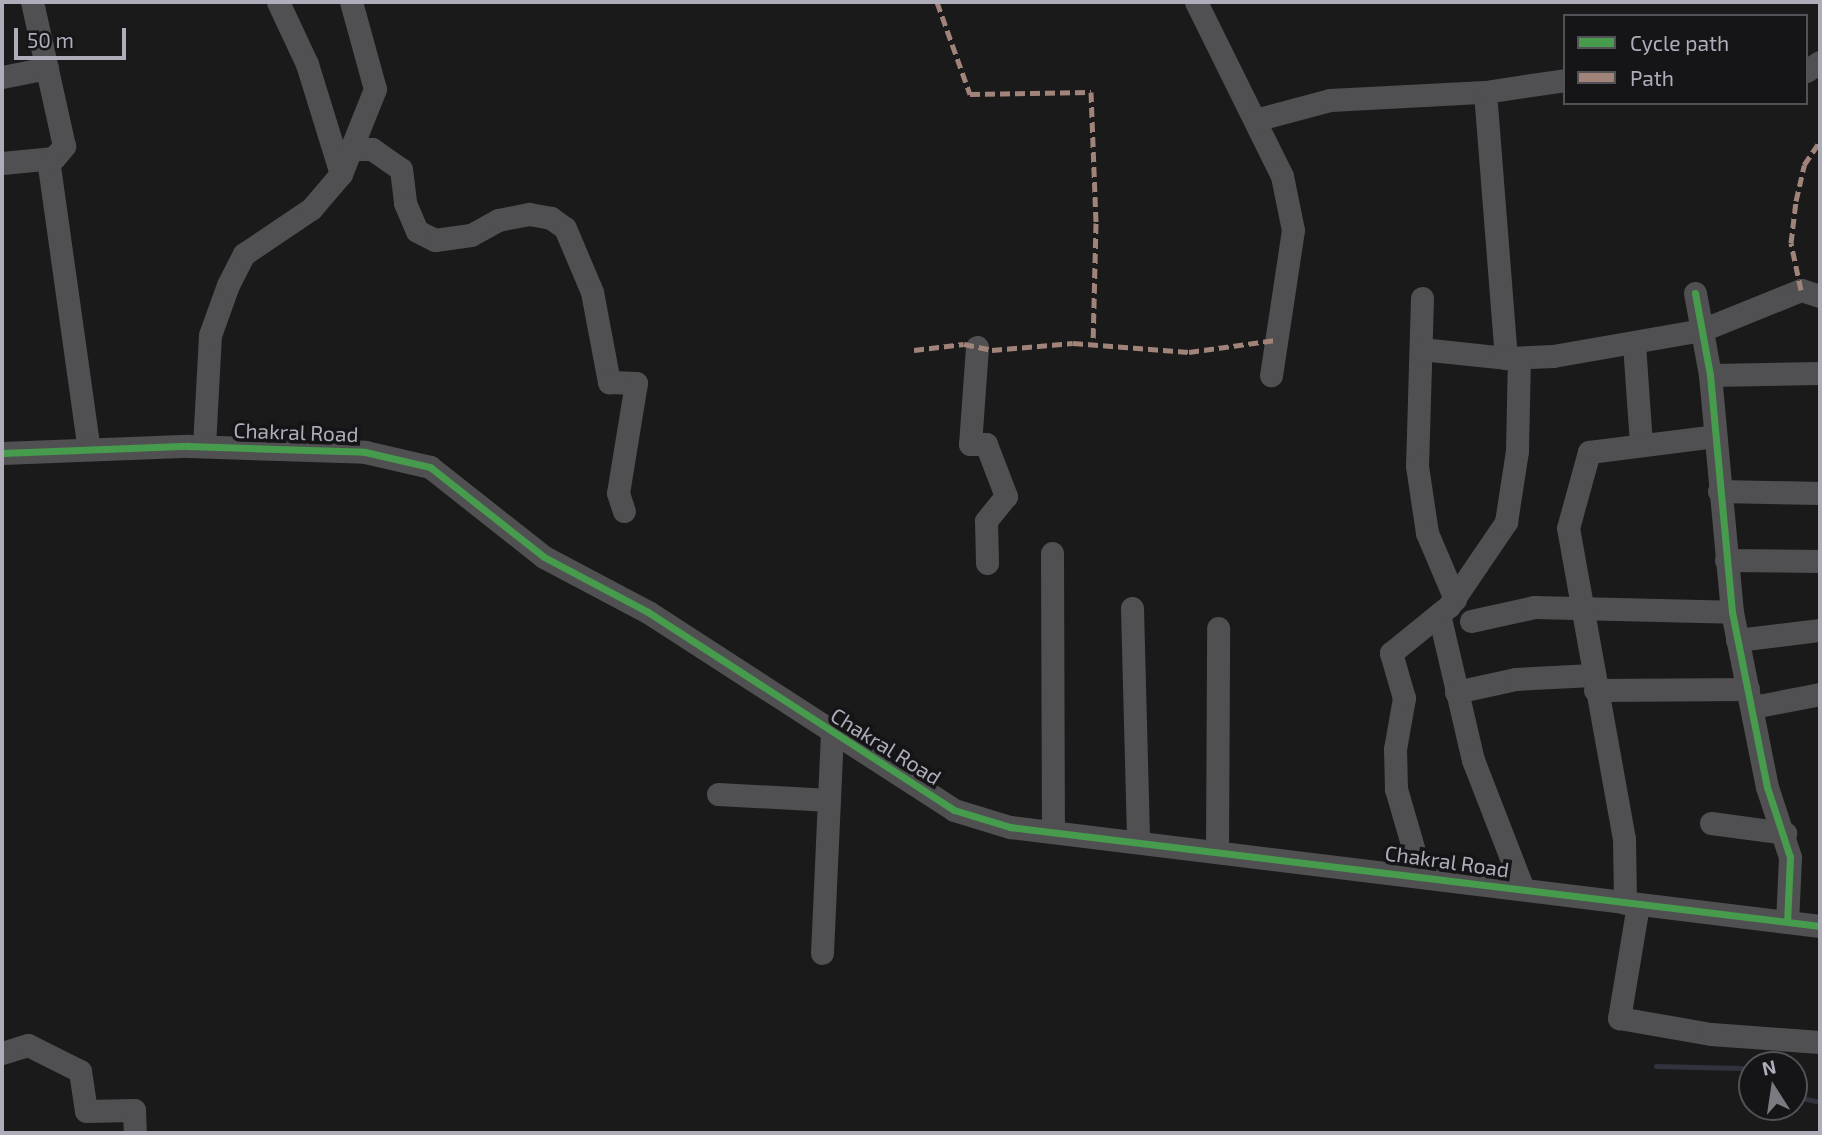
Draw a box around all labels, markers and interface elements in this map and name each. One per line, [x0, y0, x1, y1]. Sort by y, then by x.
scale bar [18, 14, 130, 58]
legend [1563, 14, 1808, 105]
text: 50 m [27, 27, 74, 52]
text: Cycle path [1630, 30, 1729, 55]
text: Path [1630, 65, 1674, 90]
street label: Chakral Road [233, 417, 359, 447]
street label: Chakral Road [826, 702, 946, 790]
street label: Chakral Road [1383, 840, 1511, 882]
north arrow [1738, 1051, 1808, 1121]
text: N [1760, 1054, 1778, 1080]

